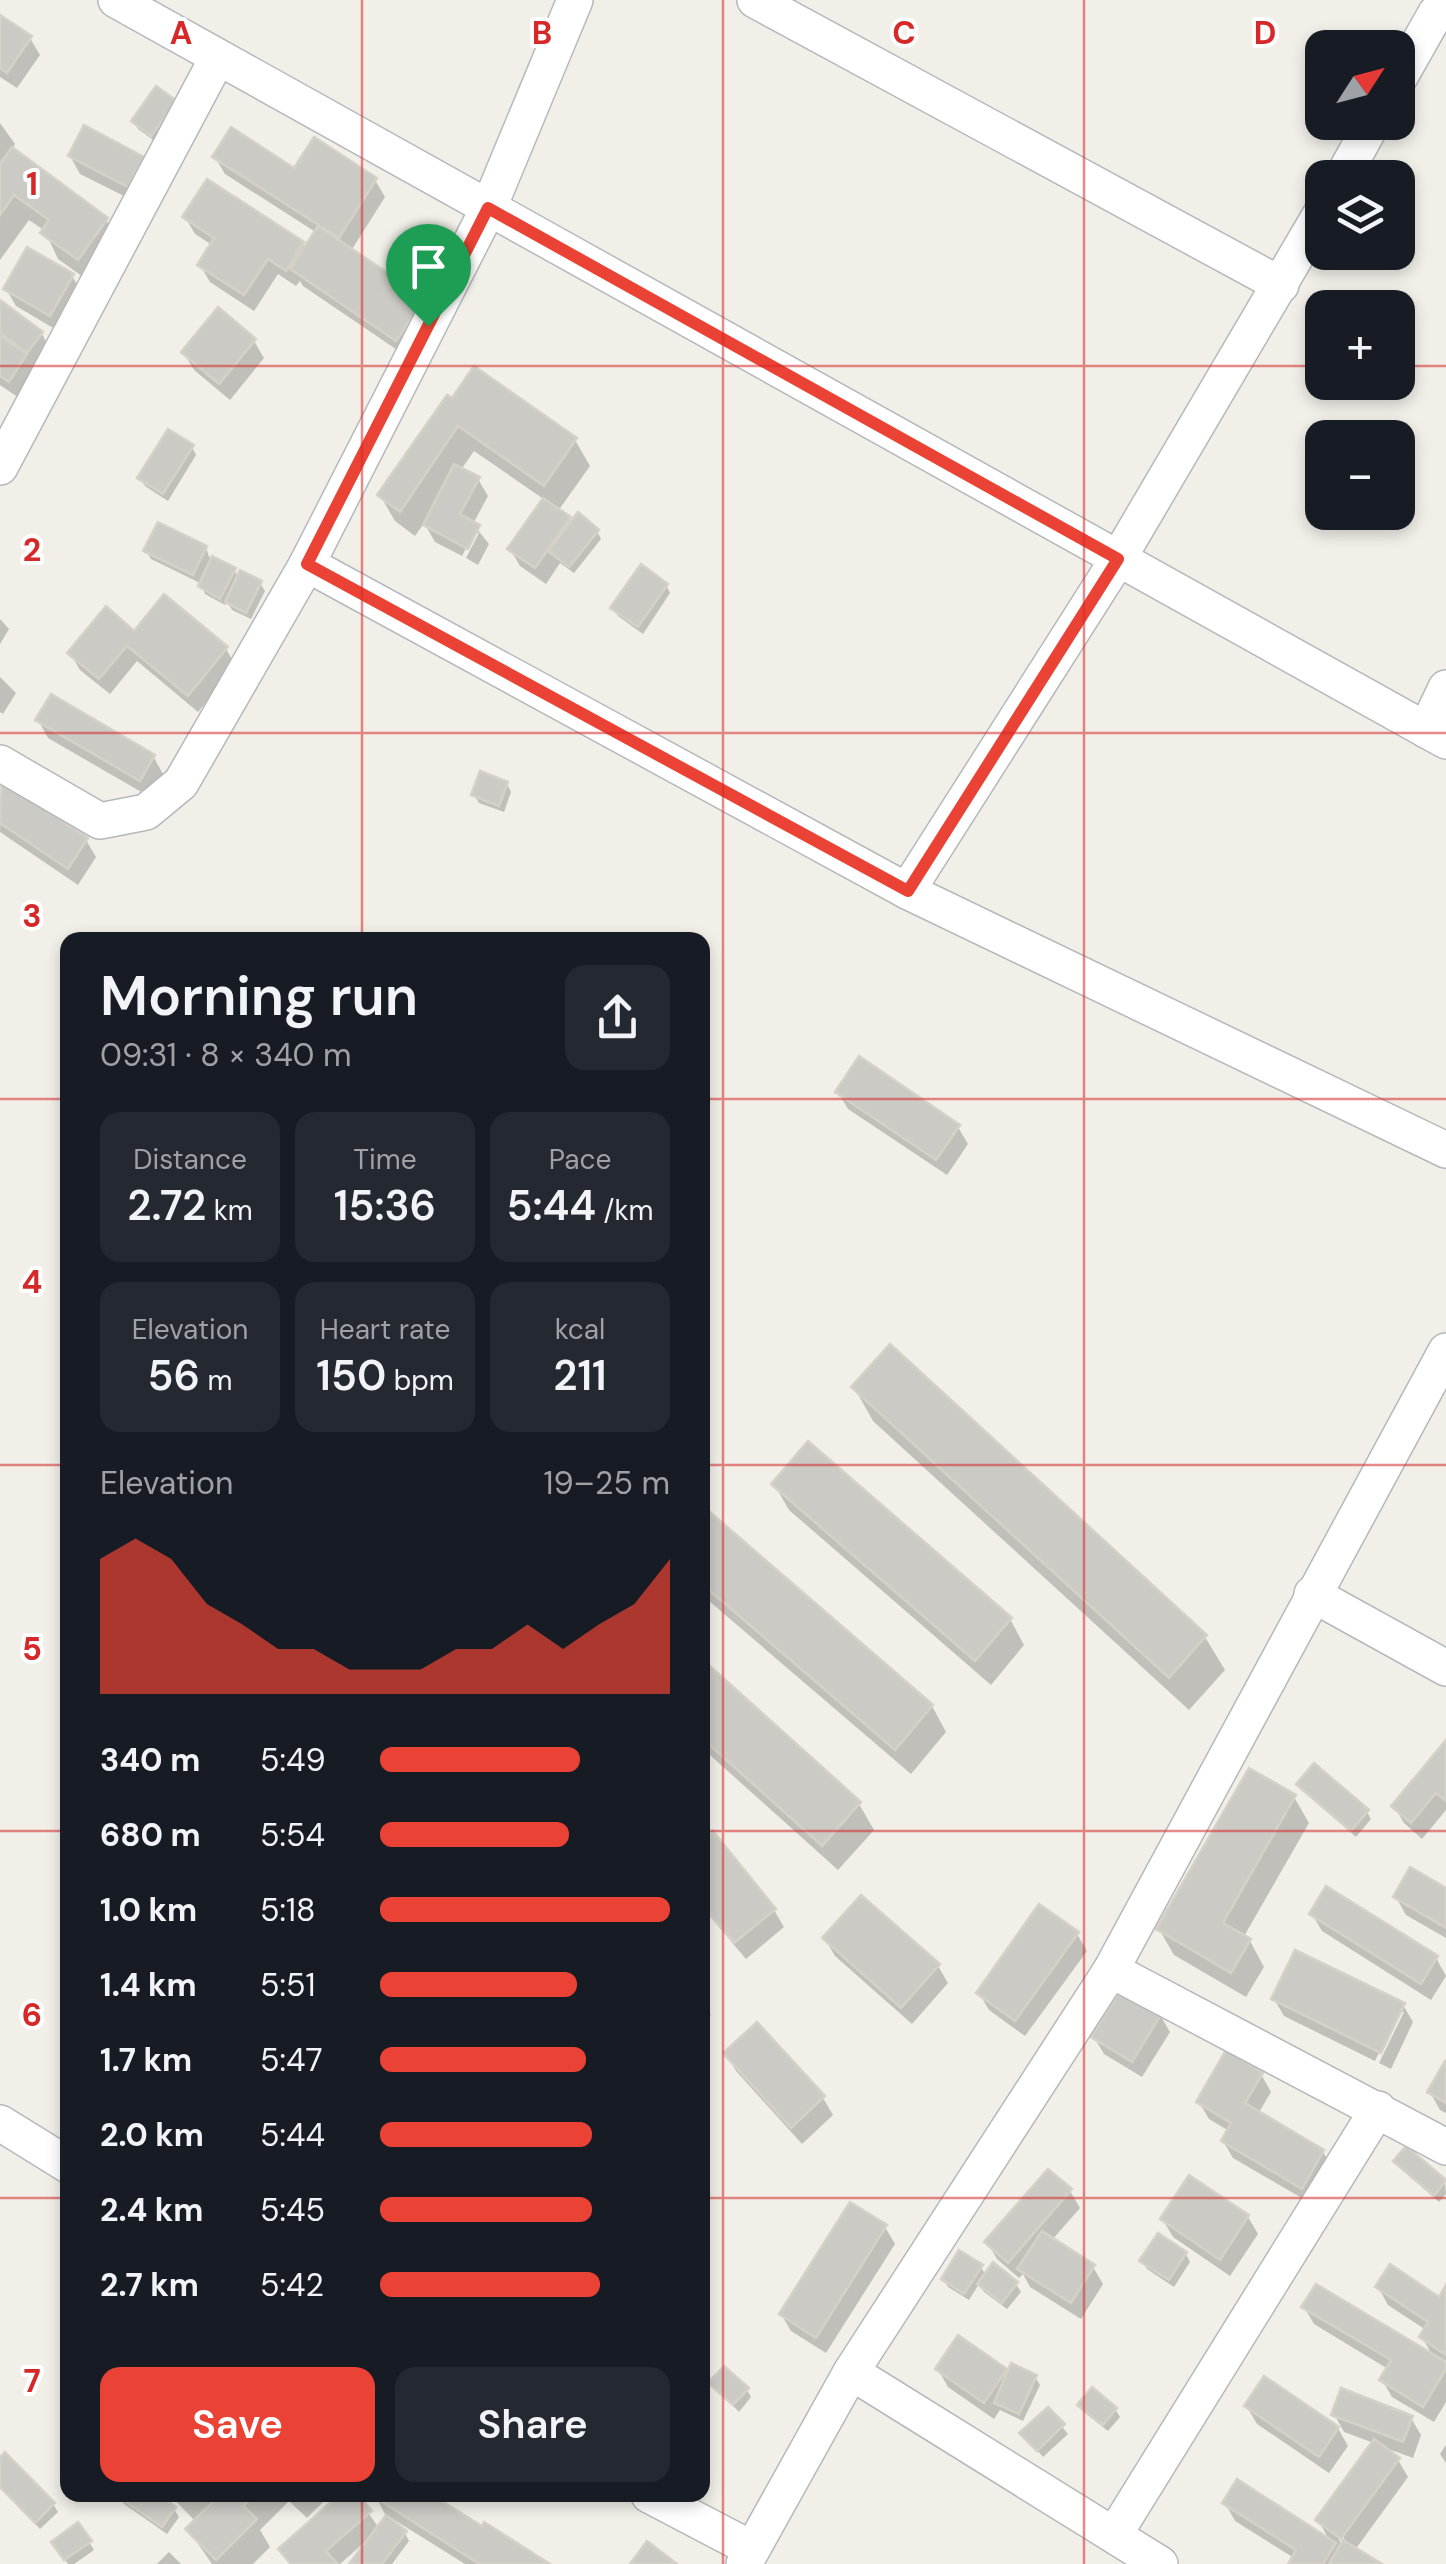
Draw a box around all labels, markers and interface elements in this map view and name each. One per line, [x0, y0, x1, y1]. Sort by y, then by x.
text: A [170, 12, 192, 54]
text: B [532, 12, 552, 54]
text: C [892, 12, 916, 54]
text: D [1254, 12, 1276, 54]
north arrow [1305, 30, 1415, 140]
map controls [1305, 30, 1415, 530]
button: layers [1305, 160, 1415, 270]
text: 1 [26, 163, 38, 205]
pin [386, 224, 471, 327]
icon: arrive [401, 239, 456, 294]
button: + [1305, 290, 1415, 400]
button: − [1305, 420, 1415, 530]
text: 2 [23, 529, 41, 571]
text: 3 [22, 895, 42, 937]
text: Morning run [100, 960, 418, 1032]
button: share [565, 965, 670, 1070]
text: 09:31 · 8 × 340 m [100, 1034, 352, 1076]
text: Distance [133, 1141, 247, 1178]
text: Time [353, 1141, 417, 1178]
text: Pace [549, 1141, 611, 1178]
text: 2.72 [127, 1178, 206, 1233]
text: 15:36 [334, 1178, 436, 1233]
text: 5:44 [506, 1178, 596, 1233]
text: km [206, 1192, 253, 1229]
text: /km [596, 1192, 654, 1229]
text: 4 [22, 1261, 42, 1303]
text: Elevation [132, 1311, 248, 1348]
text: Heart rate [320, 1311, 450, 1348]
text: kcal [555, 1311, 605, 1348]
text: 56 [148, 1348, 200, 1403]
text: 150 [316, 1348, 386, 1403]
text: 211 [553, 1348, 607, 1403]
text: m [200, 1362, 232, 1399]
text: bpm [386, 1362, 454, 1399]
text: Elevation [100, 1462, 233, 1504]
text: 19–25 m [544, 1462, 670, 1504]
text: 5 [22, 1628, 42, 1670]
text: 340 m [100, 1739, 200, 1781]
text: 5:49 [260, 1739, 326, 1781]
text: 680 m [100, 1814, 201, 1856]
text: 5:54 [260, 1814, 325, 1856]
text: 1.0 km [100, 1889, 197, 1931]
text: 5:18 [260, 1889, 315, 1931]
text: 1.4 km [100, 1964, 197, 2006]
text: 5:51 [260, 1964, 316, 2006]
text: 6 [22, 1994, 42, 2036]
text: 1.7 km [100, 2039, 192, 2081]
text: 5:47 [260, 2039, 323, 2081]
text: 2.0 km [100, 2114, 204, 2156]
text: 5:44 [260, 2114, 325, 2156]
text: 2.4 km [100, 2189, 203, 2231]
text: 5:45 [260, 2189, 325, 2231]
text: 2.7 km [100, 2264, 199, 2306]
text: 5:42 [260, 2264, 324, 2306]
text: 7 [23, 2360, 41, 2402]
button: Save [100, 2367, 375, 2482]
button: Share [395, 2367, 670, 2482]

